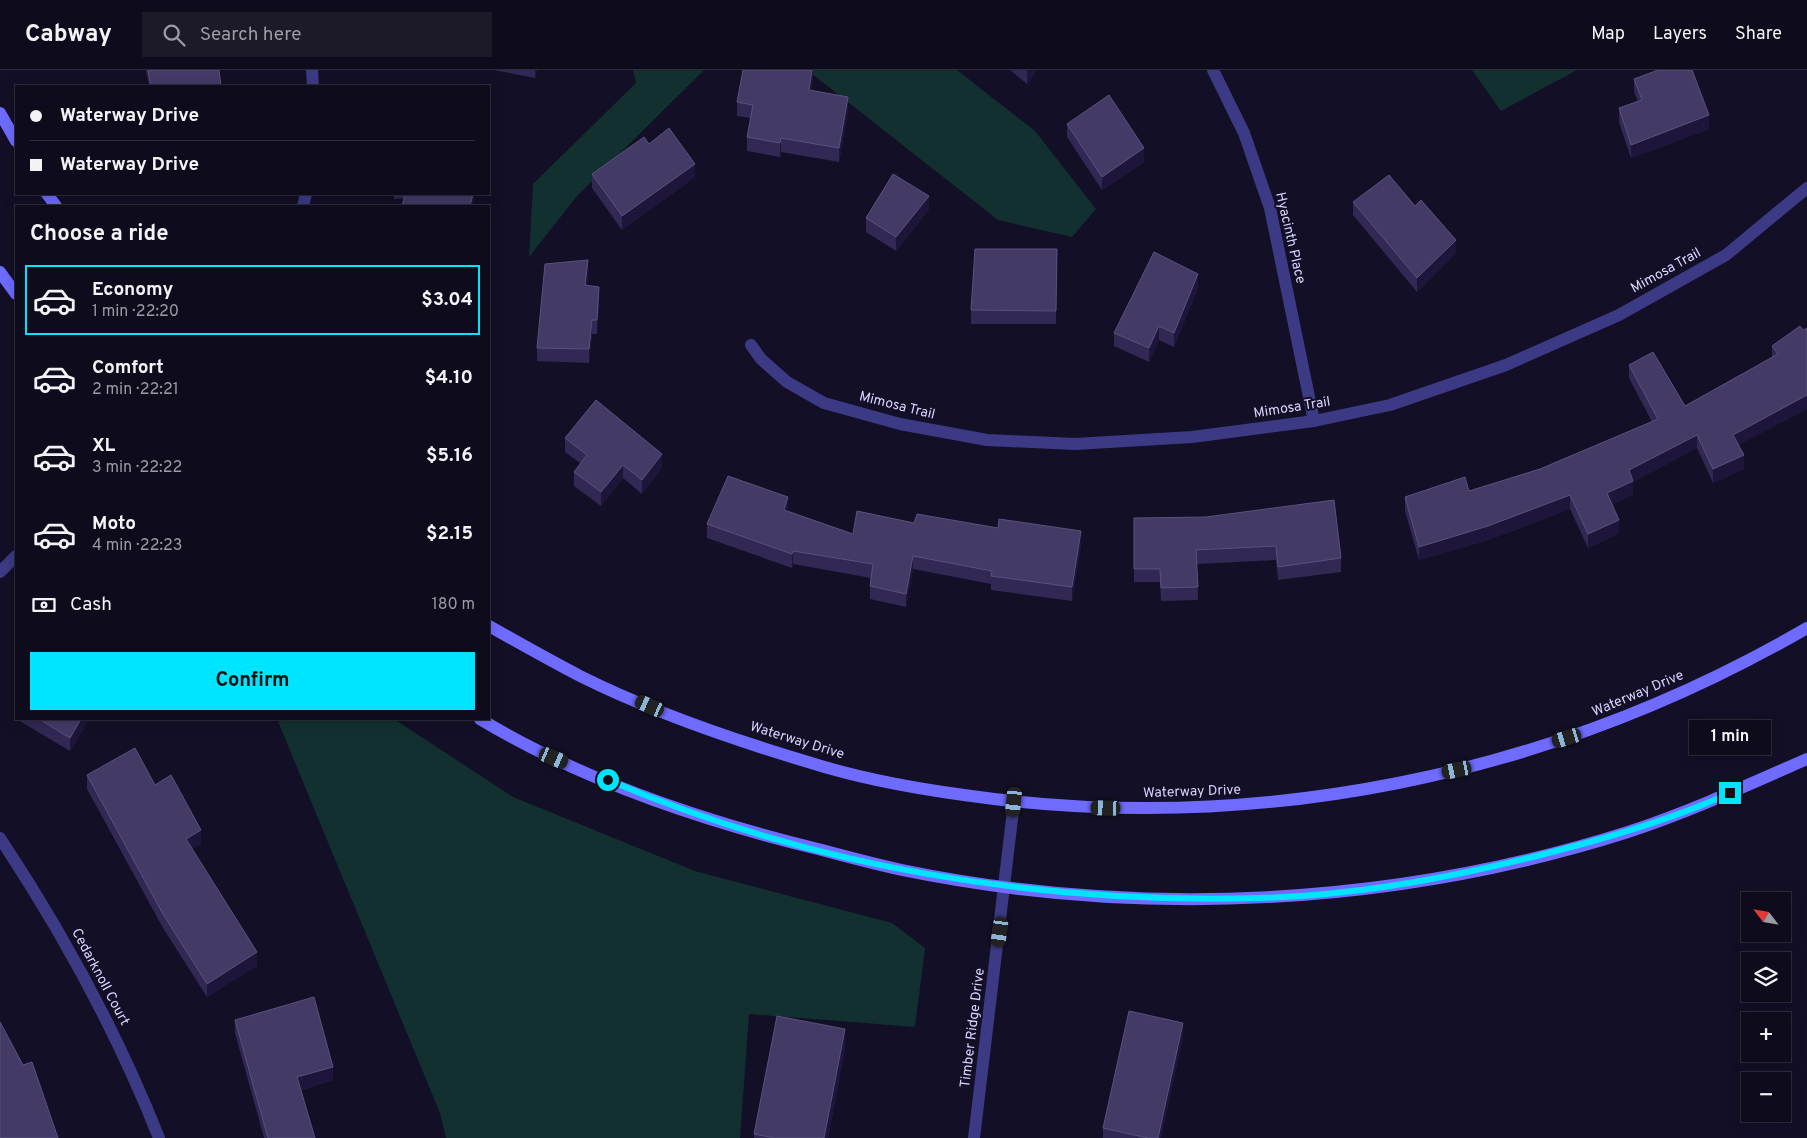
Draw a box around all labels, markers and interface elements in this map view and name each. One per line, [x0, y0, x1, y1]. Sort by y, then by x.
search box [142, 12, 492, 57]
text: Cabway [25, 20, 112, 50]
icon: search [160, 21, 188, 49]
text: Search here [200, 23, 301, 47]
text: Map [1591, 23, 1625, 46]
text: Layers [1653, 23, 1707, 46]
text: Share [1735, 23, 1782, 46]
text: Waterway Drive [60, 104, 199, 128]
text: Waterway Drive [60, 153, 199, 177]
street label: Hyacinth Place [1271, 190, 1309, 286]
text: Choose a ride [30, 221, 168, 248]
street label: Mimosa Trail [1628, 245, 1704, 297]
icon: car [32, 278, 77, 323]
text: Economy [92, 278, 173, 302]
text: $3.04 [421, 288, 473, 312]
text: 1 min · 22:20 [92, 302, 179, 322]
icon: car [32, 356, 77, 401]
text: Comfort [92, 356, 164, 380]
text: $4.10 [425, 366, 473, 390]
text: 2 min · 22:21 [92, 380, 179, 400]
street label: Mimosa Trail [857, 388, 937, 424]
street label: Mimosa Trail [1252, 394, 1332, 422]
icon: car [32, 434, 77, 479]
text: XL [92, 434, 115, 458]
text: $5.16 [426, 444, 473, 468]
text: 3 min · 22:22 [92, 458, 182, 478]
icon: car [32, 512, 77, 557]
text: Moto [92, 512, 136, 536]
text: $2.15 [426, 522, 473, 546]
text: 4 min · 22:23 [92, 536, 182, 556]
icon: cash [30, 591, 58, 619]
text: Cash [70, 593, 112, 617]
text: 180 m [432, 595, 475, 615]
button: Confirm [30, 652, 475, 710]
street label: Waterway Drive [1590, 667, 1686, 721]
car [633, 693, 666, 719]
street label: Waterway Drive [748, 719, 846, 763]
callout: 1 min [1689, 720, 1771, 756]
car [1550, 726, 1583, 750]
text: 1 min [1711, 727, 1749, 747]
car [537, 745, 570, 771]
car [1440, 760, 1473, 780]
route start [597, 769, 619, 791]
street label: Waterway Drive [1143, 782, 1241, 802]
route end [1719, 782, 1741, 804]
car [1004, 786, 1023, 818]
car [1090, 800, 1121, 816]
north arrow [1741, 892, 1791, 942]
map controls [1741, 892, 1791, 1122]
car [990, 916, 1009, 948]
street label: Cedarknoll Court [67, 925, 133, 1029]
button: layers [1741, 952, 1791, 1002]
street label: Timber Ridge Drive [957, 967, 989, 1089]
button: + [1741, 1012, 1791, 1062]
button: − [1741, 1072, 1791, 1122]

